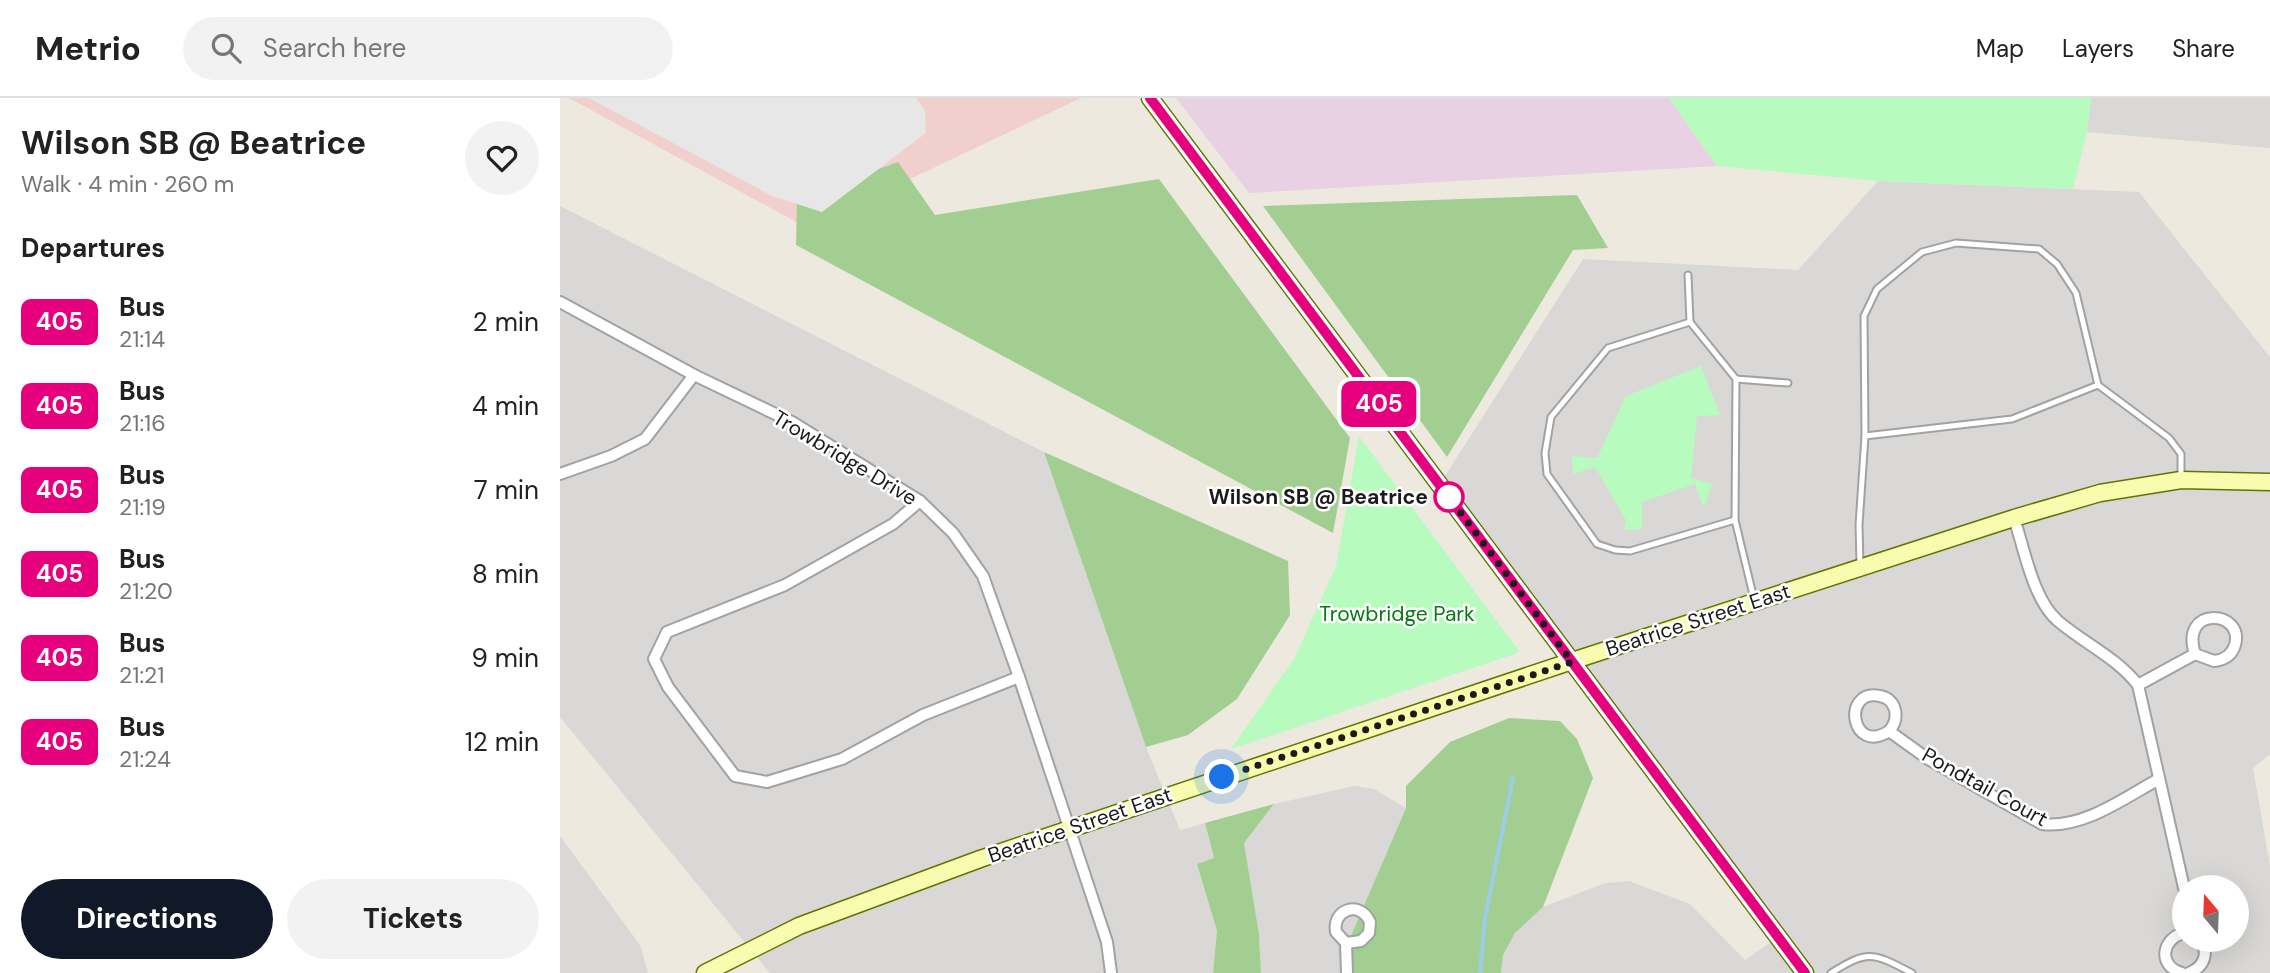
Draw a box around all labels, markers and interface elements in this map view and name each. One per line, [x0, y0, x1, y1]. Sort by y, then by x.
search box [183, 17, 673, 80]
text: Metrio [35, 27, 141, 70]
icon: search [207, 29, 245, 67]
text: Search here [263, 31, 406, 65]
text: Map [1976, 33, 2024, 64]
text: Layers [2062, 33, 2134, 64]
text: Share [2172, 33, 2235, 64]
text: Wilson SB @ Beatrice [21, 121, 366, 164]
button: heart [465, 121, 539, 195]
text: Walk · 4 min · 260 m [21, 169, 234, 199]
text: Departures [21, 231, 165, 265]
text: Bus [119, 290, 165, 324]
text: 2 min [473, 305, 539, 339]
text: 405 [36, 306, 83, 337]
text: 21:14 [119, 324, 165, 354]
text: Bus [119, 374, 165, 408]
line badge: 405 [1339, 381, 1419, 427]
text: 405 [1355, 388, 1403, 419]
text: 4 min [472, 389, 539, 423]
text: 405 [36, 390, 83, 421]
street label: Trowbridge Drive [768, 404, 922, 512]
text: 21:16 [119, 408, 166, 438]
text: Bus [119, 458, 165, 492]
text: 7 min [474, 473, 539, 507]
text: 405 [36, 474, 83, 505]
marker: Wilson SB @ Beatrice [1434, 482, 1464, 512]
place label: Wilson SB @ Beatrice [1208, 483, 1428, 511]
text: 21:19 [119, 492, 166, 522]
text: Bus [119, 542, 165, 576]
text: 8 min [472, 557, 539, 591]
text: 405 [36, 558, 83, 589]
text: 21:20 [119, 576, 173, 606]
street label: Beatrice Street East [1602, 577, 1794, 663]
park label: Trowbridge Park [1319, 600, 1475, 628]
text: Bus [119, 626, 165, 660]
text: 9 min [471, 641, 539, 675]
text: 405 [36, 642, 83, 673]
text: 21:21 [119, 660, 165, 690]
text: Bus [119, 710, 165, 744]
text: 12 min [465, 725, 539, 759]
text: 405 [36, 726, 83, 757]
street label: Pondtail Court [1917, 741, 2053, 833]
text: 21:24 [119, 744, 171, 774]
your location [1204, 759, 1239, 794]
street label: Beatrice Street East [984, 780, 1176, 870]
north arrow [2172, 875, 2249, 952]
map controls [2172, 875, 2249, 952]
button: Directions [21, 879, 273, 959]
button: Tickets [287, 879, 539, 959]

